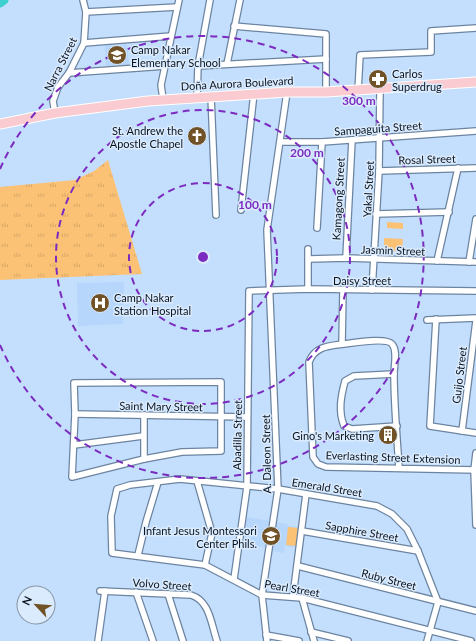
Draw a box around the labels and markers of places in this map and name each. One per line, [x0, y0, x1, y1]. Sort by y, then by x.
place label: Camp Nakar Elementary School [131, 43, 221, 69]
school or university icon: Camp Nakar Elementary School [106, 44, 128, 66]
place label: Carlos Superdrug [392, 67, 442, 93]
pharmacy icon: Carlos Superdrug [367, 68, 389, 90]
place label: St. Andrew the Apostle Chapel [110, 124, 183, 150]
church icon: St. Andrew the Apostle Chapel [186, 125, 208, 147]
centre of rings [196, 250, 210, 264]
place label: Camp Nakar Station Hospital [114, 291, 191, 317]
hospital icon: Camp Nakar Station Hospital [89, 292, 111, 314]
building icon: Gino's Marketing [377, 424, 399, 446]
place label: Gino's Marketing [292, 429, 374, 442]
place label: Infant Jesus Montessori Center Phils. [143, 524, 257, 550]
school or university icon: Infant Jesus Montessori Center Phils. [260, 525, 282, 547]

